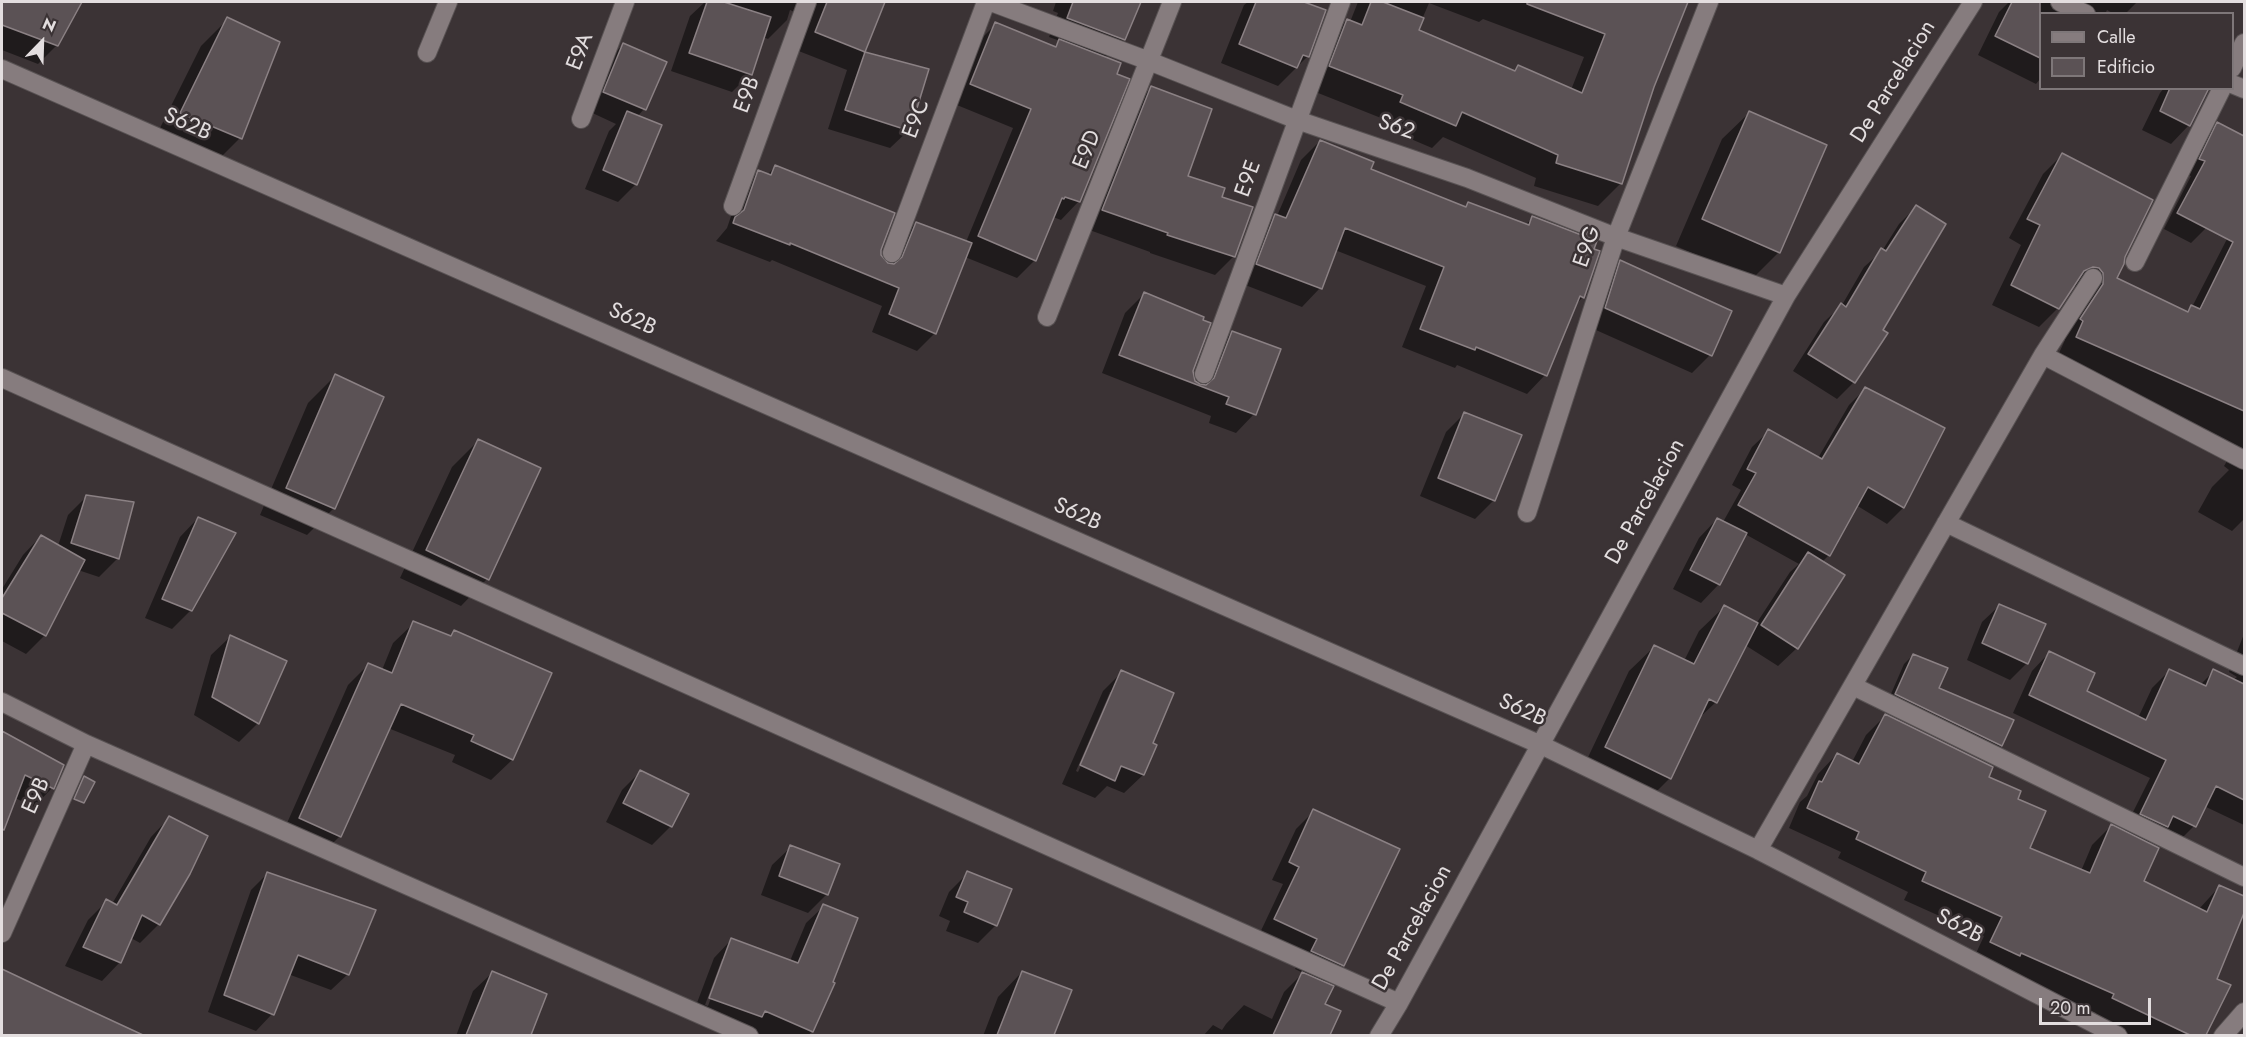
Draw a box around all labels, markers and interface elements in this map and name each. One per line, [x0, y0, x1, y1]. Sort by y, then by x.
north arrow [12, 12, 72, 72]
text: N [39, 12, 60, 38]
legend [2039, 12, 2234, 90]
street label: De Parcelacion [1846, 16, 1942, 148]
text: Calle [2097, 24, 2136, 50]
street label: E9A [562, 30, 600, 74]
text: Edificio [2097, 54, 2155, 80]
street label: E9B [729, 73, 767, 117]
street label: E9C [898, 96, 936, 142]
street label: S62B [159, 103, 215, 147]
street label: S62 [1374, 109, 1418, 147]
street label: E9D [1068, 127, 1108, 173]
street label: E9E [1230, 157, 1268, 201]
street label: E9G [1569, 223, 1607, 271]
street label: S62B [604, 298, 660, 342]
street label: De Parcelacion [1601, 435, 1691, 569]
street label: S62B [1049, 493, 1105, 537]
street label: S62B [1494, 689, 1550, 733]
street label: E9B [17, 774, 57, 818]
street label: De Parcelacion [1368, 861, 1458, 995]
street label: S62B [1931, 904, 1987, 950]
scale bar [2042, 986, 2154, 1024]
text: 20 m [2050, 995, 2090, 1021]

